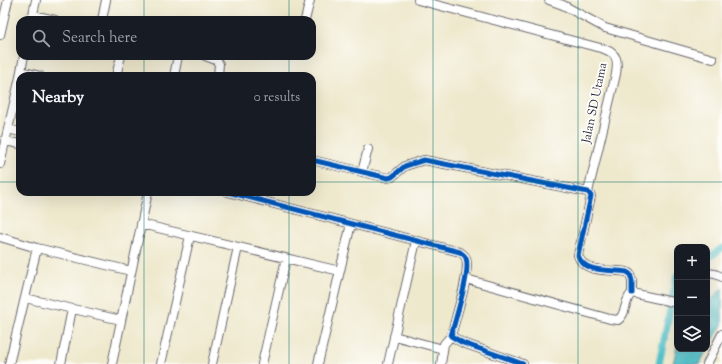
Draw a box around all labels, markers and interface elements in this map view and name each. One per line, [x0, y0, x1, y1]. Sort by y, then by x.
search box [16, 16, 316, 60]
icon: search [30, 27, 52, 49]
text: Search here [62, 28, 137, 49]
street label: Jalan SD Utama [578, 61, 612, 146]
text: Nearby [32, 86, 84, 110]
text: 0 results [254, 89, 300, 107]
map controls [674, 244, 710, 352]
button: + [674, 244, 710, 280]
button: − [674, 280, 710, 316]
button: layers [674, 316, 710, 352]

